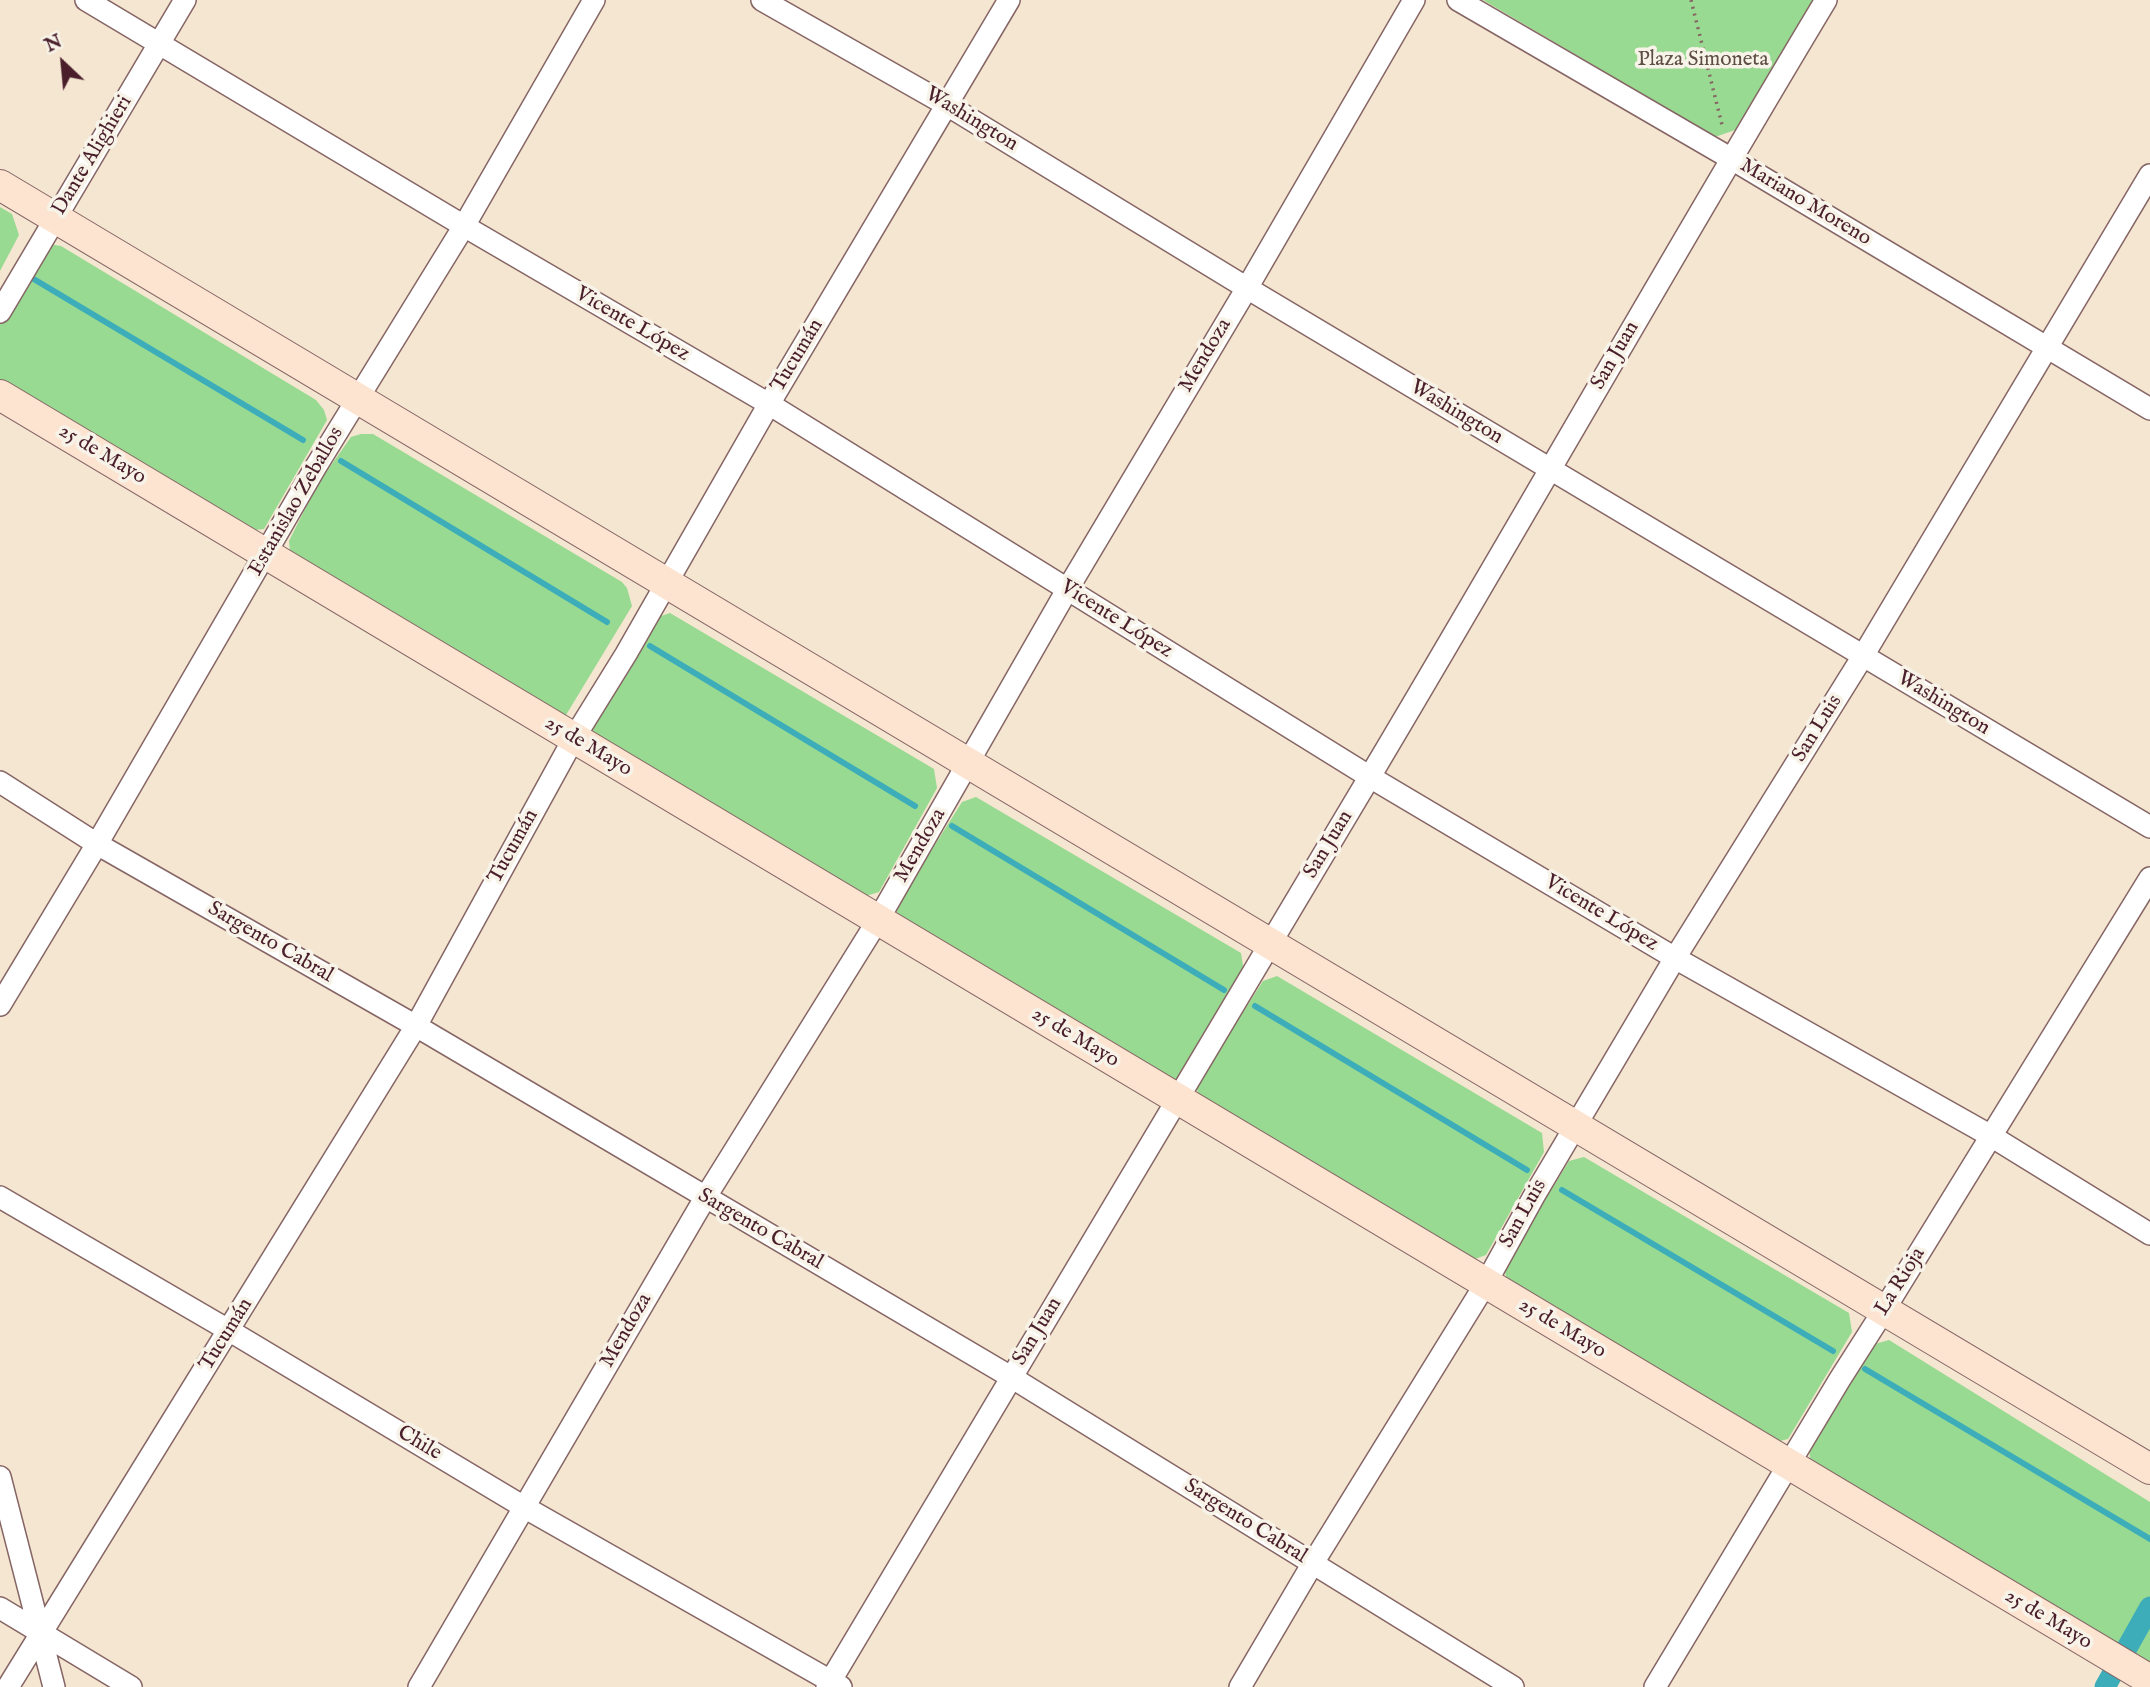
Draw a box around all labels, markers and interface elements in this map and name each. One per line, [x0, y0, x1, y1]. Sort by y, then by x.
north arrow [28, 28, 98, 98]
text: N [41, 30, 66, 59]
park label: Plaza Simoneta [1637, 48, 1769, 74]
street label: Washington [920, 82, 1022, 158]
street label: Dante Alighieri [47, 92, 139, 220]
street label: Mariano Moreno [1735, 154, 1875, 252]
street label: Vicente López [570, 282, 694, 368]
street label: Mendoza [1174, 314, 1238, 398]
street label: Tucumán [766, 315, 830, 397]
street label: San Juan [1586, 317, 1646, 395]
street label: Washington [1405, 375, 1507, 451]
street label: 25 de Mayo [54, 419, 150, 491]
street label: Estanislao Zeballos [244, 423, 350, 581]
street label: Vicente López [1055, 575, 1177, 665]
street label: Washington [1892, 666, 1994, 742]
street label: San Luis [1788, 691, 1848, 767]
street label: 25 de Mayo [540, 711, 636, 783]
street label: Mendoza [890, 804, 952, 888]
street label: Tucumán [483, 806, 545, 888]
street label: San Juan [1299, 806, 1359, 884]
street label: Vicente López [1540, 870, 1662, 958]
street label: Sargento Cabral [203, 897, 337, 989]
street label: 25 de Mayo [1027, 1002, 1123, 1074]
street label: San Luis [1495, 1175, 1553, 1253]
street label: Sargento Cabral [693, 1184, 827, 1276]
street label: La Rioja [1870, 1243, 1932, 1321]
street label: Mendoza [596, 1289, 658, 1373]
street label: San Juan [1008, 1293, 1068, 1371]
street label: 25 de Mayo [1514, 1293, 1610, 1365]
street label: Tucumán [195, 1294, 259, 1376]
street label: Chile [392, 1421, 446, 1467]
street label: Sargento Cabral [1179, 1474, 1311, 1570]
street label: 25 de Mayo [2000, 1584, 2096, 1656]

